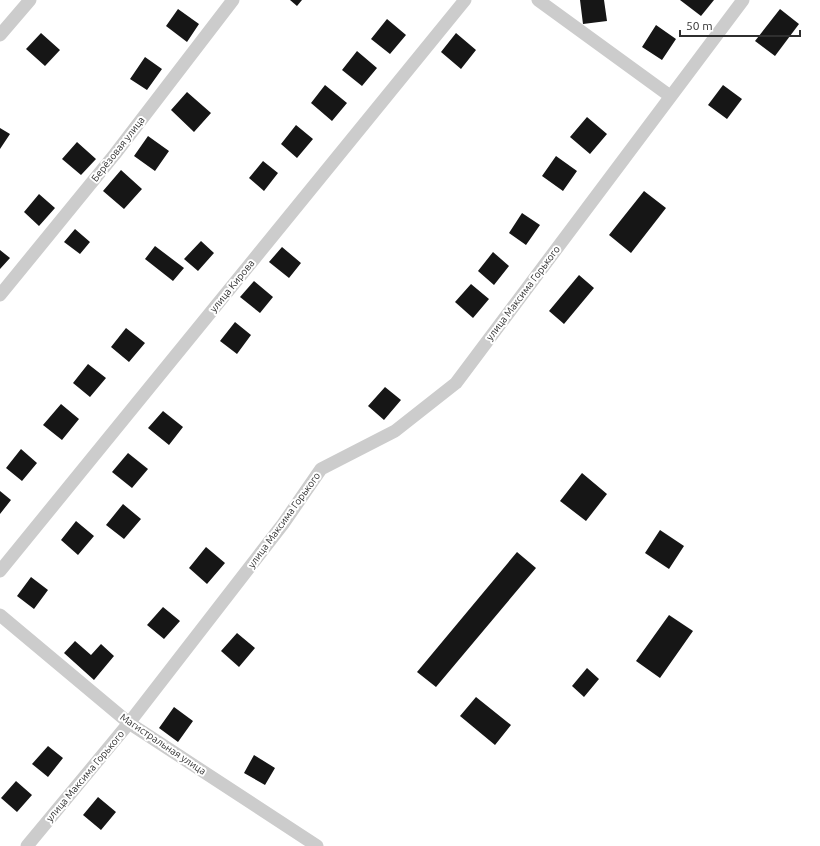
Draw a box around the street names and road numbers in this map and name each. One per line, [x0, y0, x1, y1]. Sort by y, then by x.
street label: Берёзовая улица [89, 114, 147, 184]
street label: улица Максима Горького [484, 244, 562, 342]
street label: улица Кирова [208, 258, 256, 314]
street label: улица Максима Горького [246, 470, 322, 570]
street label: Магистральная улица [118, 711, 208, 777]
street label: улица Максима Горького [44, 728, 126, 824]

